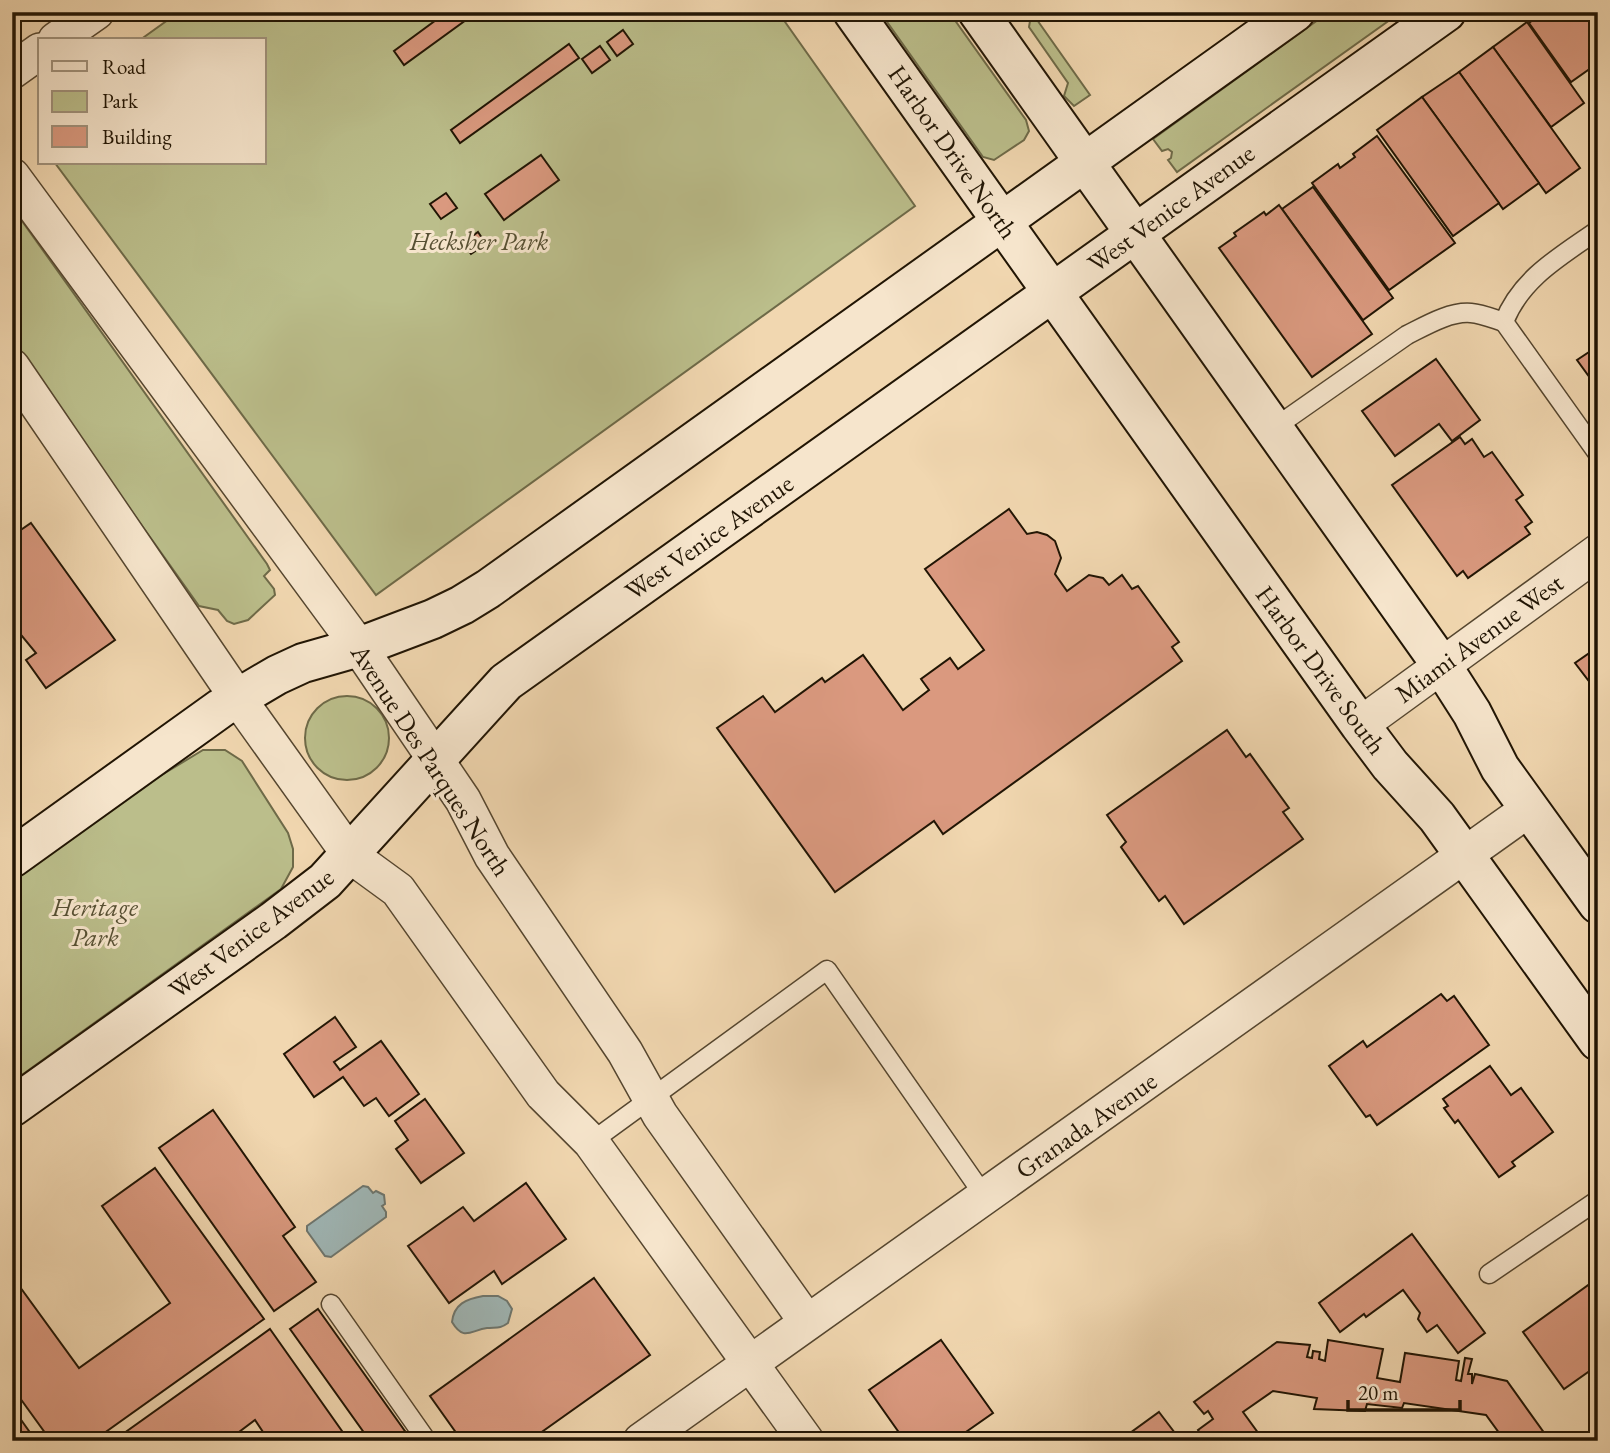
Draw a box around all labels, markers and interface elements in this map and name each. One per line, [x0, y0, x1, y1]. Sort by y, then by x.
legend [38, 38, 266, 164]
text: Road [102, 53, 146, 80]
street label: Harbor Drive North [880, 58, 1026, 246]
text: Park [102, 87, 139, 114]
text: Building [102, 123, 172, 150]
street label: West Venice Avenue [1081, 136, 1261, 280]
park label: Hecksher Park [409, 224, 549, 258]
street label: West Venice Avenue [618, 466, 800, 608]
street label: Miami Avenue West [1388, 566, 1570, 710]
street label: Harbor Drive South [1248, 579, 1394, 761]
street label: Avenue Des Parques North [343, 637, 519, 882]
street label: West Venice Avenue [162, 860, 340, 1006]
park label: Heritage Park [51, 890, 139, 954]
street label: Granada Avenue [1008, 1064, 1164, 1186]
scale bar [1348, 1369, 1460, 1413]
text: 20 m [1358, 1379, 1399, 1406]

